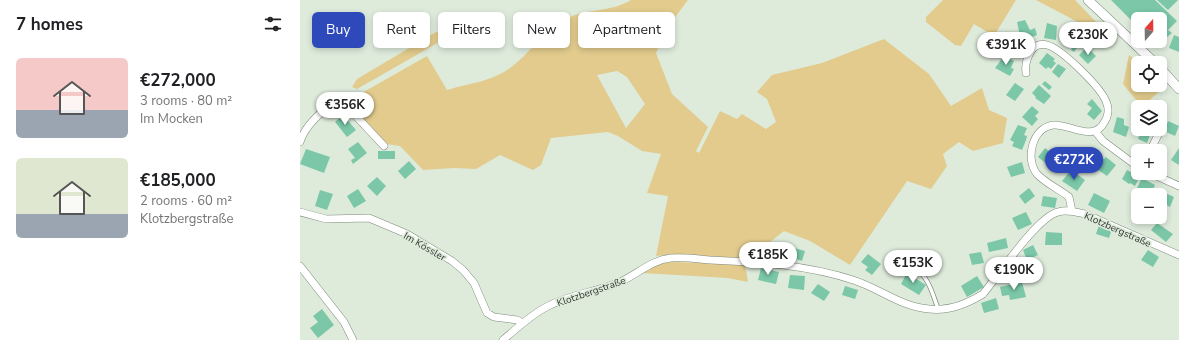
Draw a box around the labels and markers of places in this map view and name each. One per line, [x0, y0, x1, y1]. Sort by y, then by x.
pin: €230K [1060, 22, 1116, 56]
pin: €391K [978, 32, 1034, 66]
pin: €356K [317, 92, 373, 126]
pin: €272K [1046, 147, 1102, 181]
pin: €185K [740, 242, 796, 276]
pin: €153K [885, 250, 941, 284]
pin: €190K [986, 257, 1042, 291]

